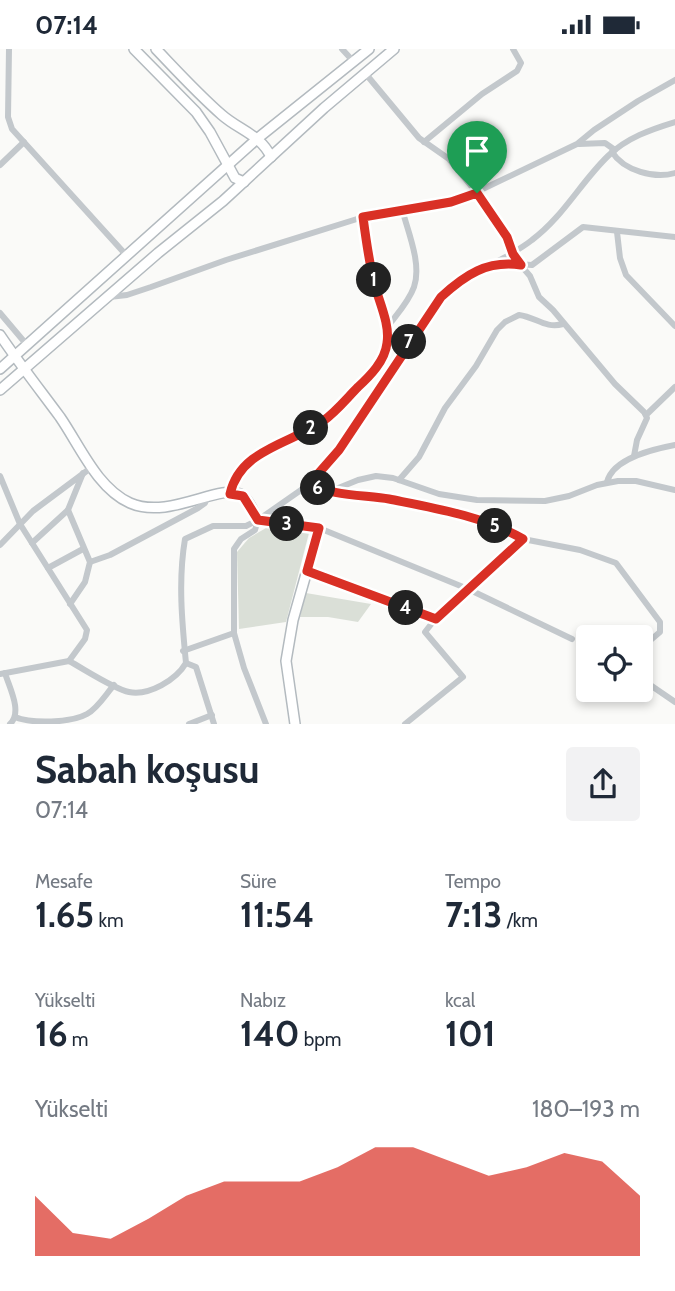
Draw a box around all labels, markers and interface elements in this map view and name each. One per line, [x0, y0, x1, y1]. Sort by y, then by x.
text: 07:14 [35, 9, 98, 41]
pin [447, 121, 507, 193]
icon: arrive [458, 132, 496, 170]
pin: 1 [356, 263, 392, 297]
text: 1 [370, 268, 377, 291]
pin: 7 [392, 325, 426, 359]
text: 7 [404, 330, 413, 353]
pin: 2 [294, 411, 328, 445]
text: 2 [305, 416, 316, 439]
pin: 6 [300, 471, 336, 506]
text: 6 [312, 476, 323, 499]
pin: 3 [270, 507, 304, 541]
pin: 5 [477, 509, 512, 543]
text: 3 [281, 512, 292, 535]
text: 5 [489, 514, 500, 537]
pin: 4 [388, 591, 424, 625]
text: 4 [400, 596, 411, 619]
map controls [576, 625, 653, 702]
button: locate [576, 625, 653, 702]
text: Sabah koşusu [35, 746, 259, 793]
button: share [566, 747, 640, 821]
text: 07:14 [35, 796, 88, 824]
text: Mesafe [35, 870, 93, 893]
text: Süre [240, 870, 276, 893]
text: Tempo [445, 870, 501, 893]
text: 1.65 [35, 893, 94, 936]
text: 11:54 [240, 893, 314, 936]
text: 7:13 [445, 893, 502, 936]
text: km [94, 909, 124, 932]
text: /km [502, 909, 538, 932]
text: Yükselti [35, 989, 95, 1012]
text: Nabız [240, 989, 286, 1012]
text: kcal [445, 989, 475, 1012]
text: 16 [35, 1012, 68, 1055]
text: 140 [240, 1012, 299, 1055]
text: 101 [445, 1012, 496, 1055]
text: m [68, 1028, 89, 1051]
text: bpm [299, 1028, 341, 1051]
text: Yükselti [35, 1095, 108, 1123]
text: 180–193 m [532, 1095, 640, 1123]

